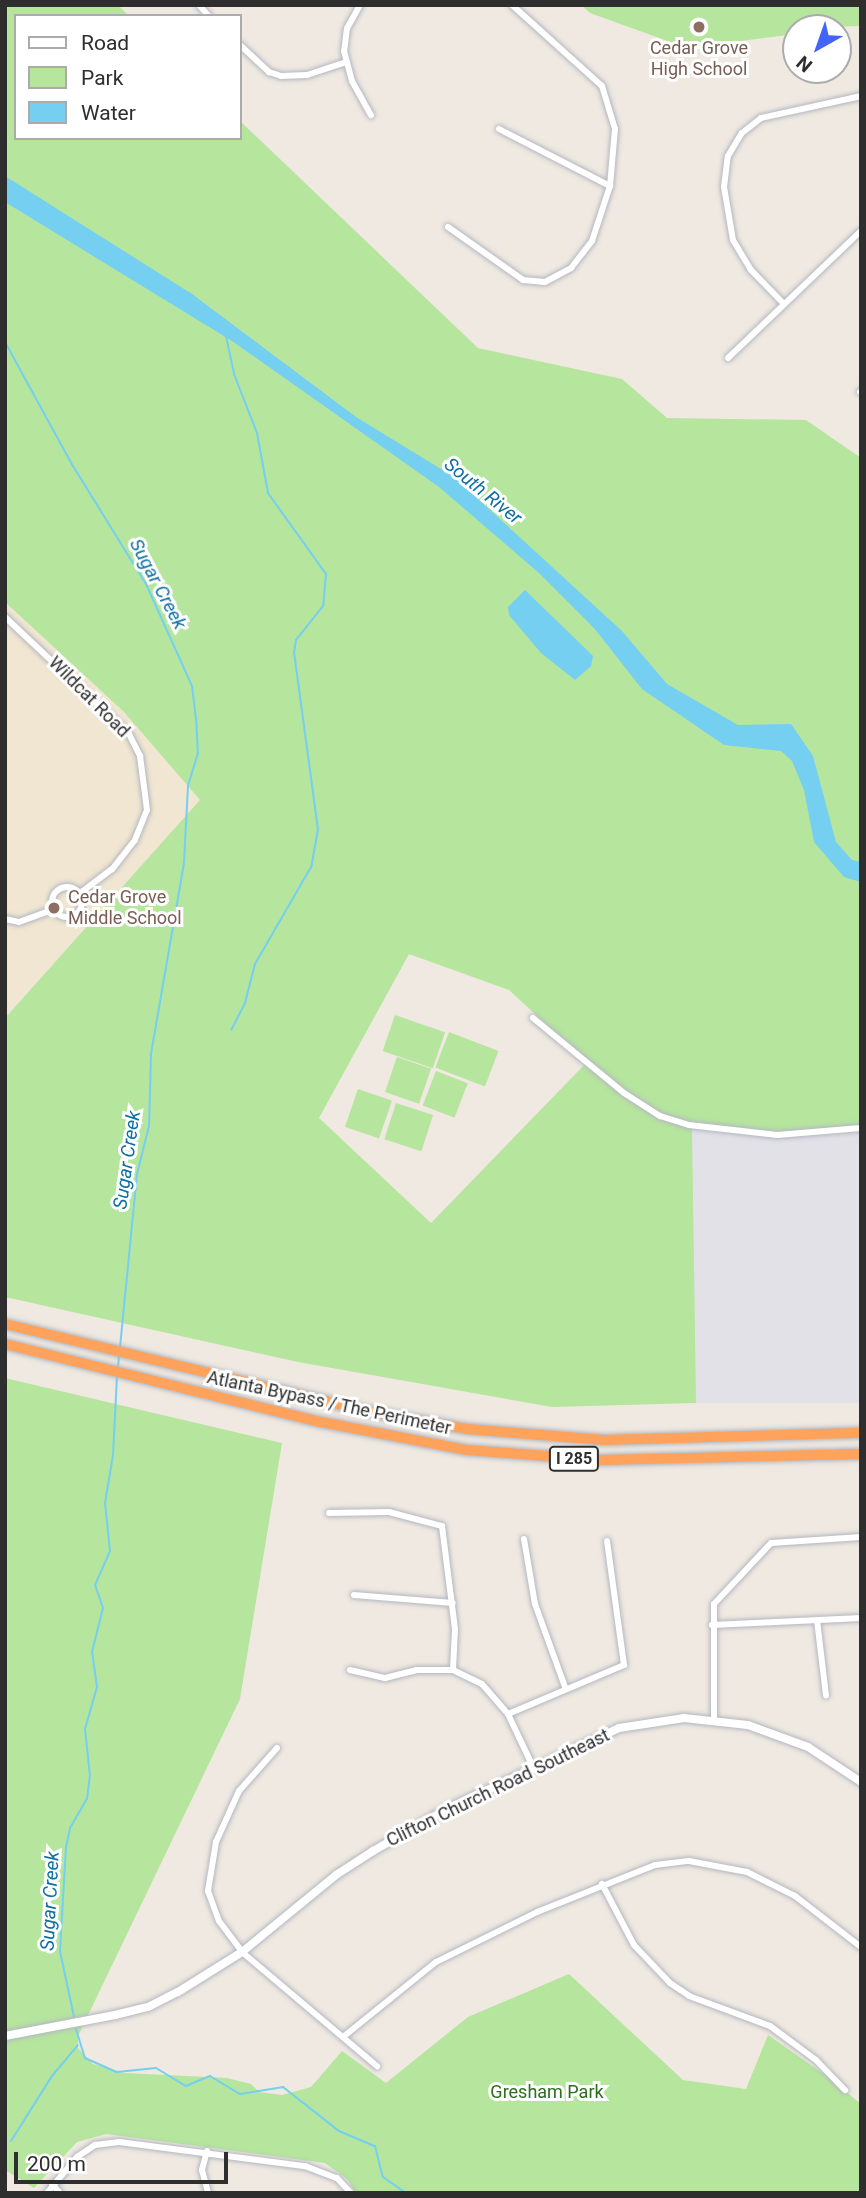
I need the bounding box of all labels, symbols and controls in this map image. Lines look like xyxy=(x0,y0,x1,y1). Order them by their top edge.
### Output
legend xyxy=(14,14,242,140)
north arrow xyxy=(782,14,852,84)
marker: Cedar Grove High School xyxy=(691,19,707,35)
text: Road xyxy=(81,31,129,55)
place label: Cedar Grove High School xyxy=(650,38,748,80)
text: N xyxy=(792,51,817,77)
text: Park xyxy=(81,66,123,90)
text: Water xyxy=(81,101,136,125)
water label: South River xyxy=(440,453,526,529)
water label: Sugar Creek xyxy=(125,535,191,633)
street label: Wildcat Road xyxy=(44,652,134,742)
place label: Cedar Grove Middle School xyxy=(68,887,182,930)
marker: Cedar Grove Middle School xyxy=(46,900,62,916)
water label: Sugar Creek xyxy=(109,1109,145,1211)
street label: Atlanta Bypass / The Perimeter xyxy=(205,1367,453,1439)
road number: I 285 xyxy=(548,1446,600,1471)
street label: Clifton Church Road Southeast xyxy=(383,1725,613,1851)
water label: Sugar Creek xyxy=(36,1851,64,1951)
park label: Gresham Park xyxy=(490,2081,604,2103)
scale bar xyxy=(18,2138,231,2182)
text: 200 m xyxy=(27,2152,86,2176)

